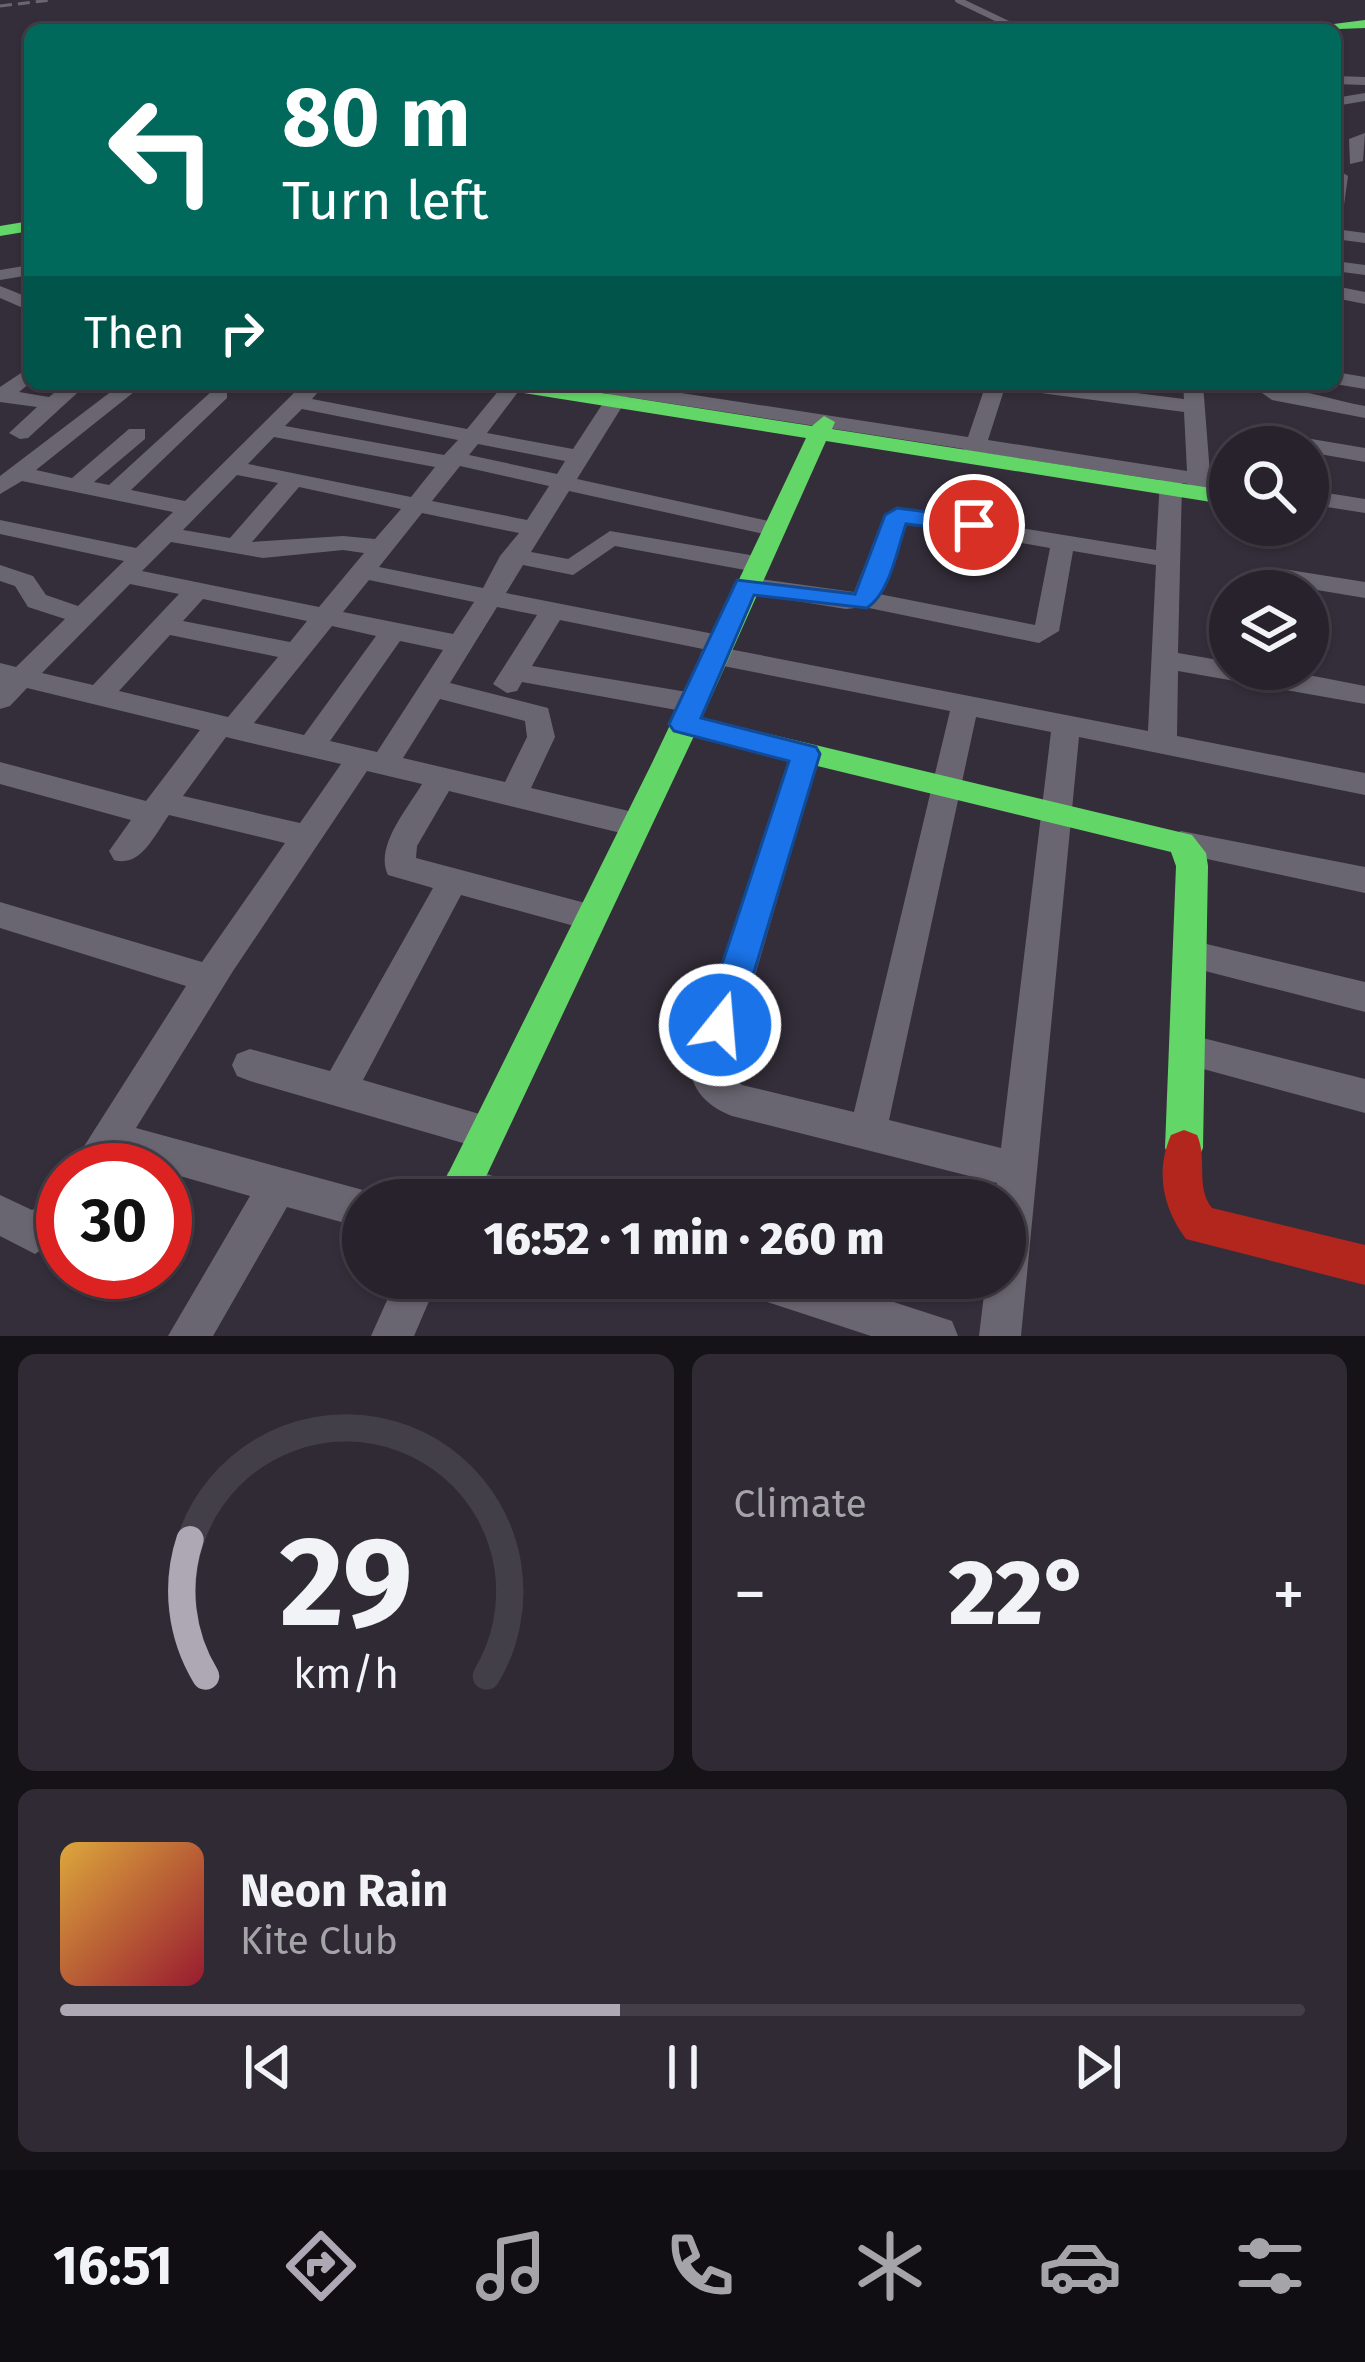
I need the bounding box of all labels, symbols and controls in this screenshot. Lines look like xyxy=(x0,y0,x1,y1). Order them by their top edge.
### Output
text: 80 m xyxy=(282,67,471,168)
icon: left xyxy=(84,72,240,228)
text: Turn left xyxy=(282,169,489,233)
icon: right xyxy=(209,300,275,366)
text: Then xyxy=(84,306,185,360)
map controls xyxy=(1209,426,1329,690)
button: search xyxy=(1209,426,1329,546)
pin xyxy=(923,474,1025,576)
icon: arrive xyxy=(941,492,1007,558)
button: layers xyxy=(1209,570,1329,690)
position arrow xyxy=(657,962,783,1088)
speed limit sign: 30 xyxy=(36,1143,192,1299)
text: 16:52 · 1 min · 260 m xyxy=(484,1212,884,1266)
text: Climate xyxy=(734,1481,867,1527)
text: 29 xyxy=(279,1508,412,1658)
text: 22° xyxy=(949,1540,1090,1648)
text: − xyxy=(734,1555,767,1634)
text: + xyxy=(1272,1555,1305,1634)
text: km/h xyxy=(293,1647,399,1698)
text: Neon Rain xyxy=(240,1864,448,1918)
text: Kite Club xyxy=(240,1918,398,1964)
icon: previous xyxy=(235,2034,301,2100)
icon: pause xyxy=(650,2034,716,2100)
icon: next xyxy=(1065,2034,1131,2100)
icon: directions xyxy=(279,2224,363,2308)
icon: music xyxy=(469,2224,553,2308)
icon: phone xyxy=(658,2224,742,2308)
icon: climate xyxy=(848,2224,932,2308)
icon: car xyxy=(1038,2224,1122,2308)
icon: filters xyxy=(1228,2224,1312,2308)
text: 16:51 xyxy=(53,2234,173,2298)

